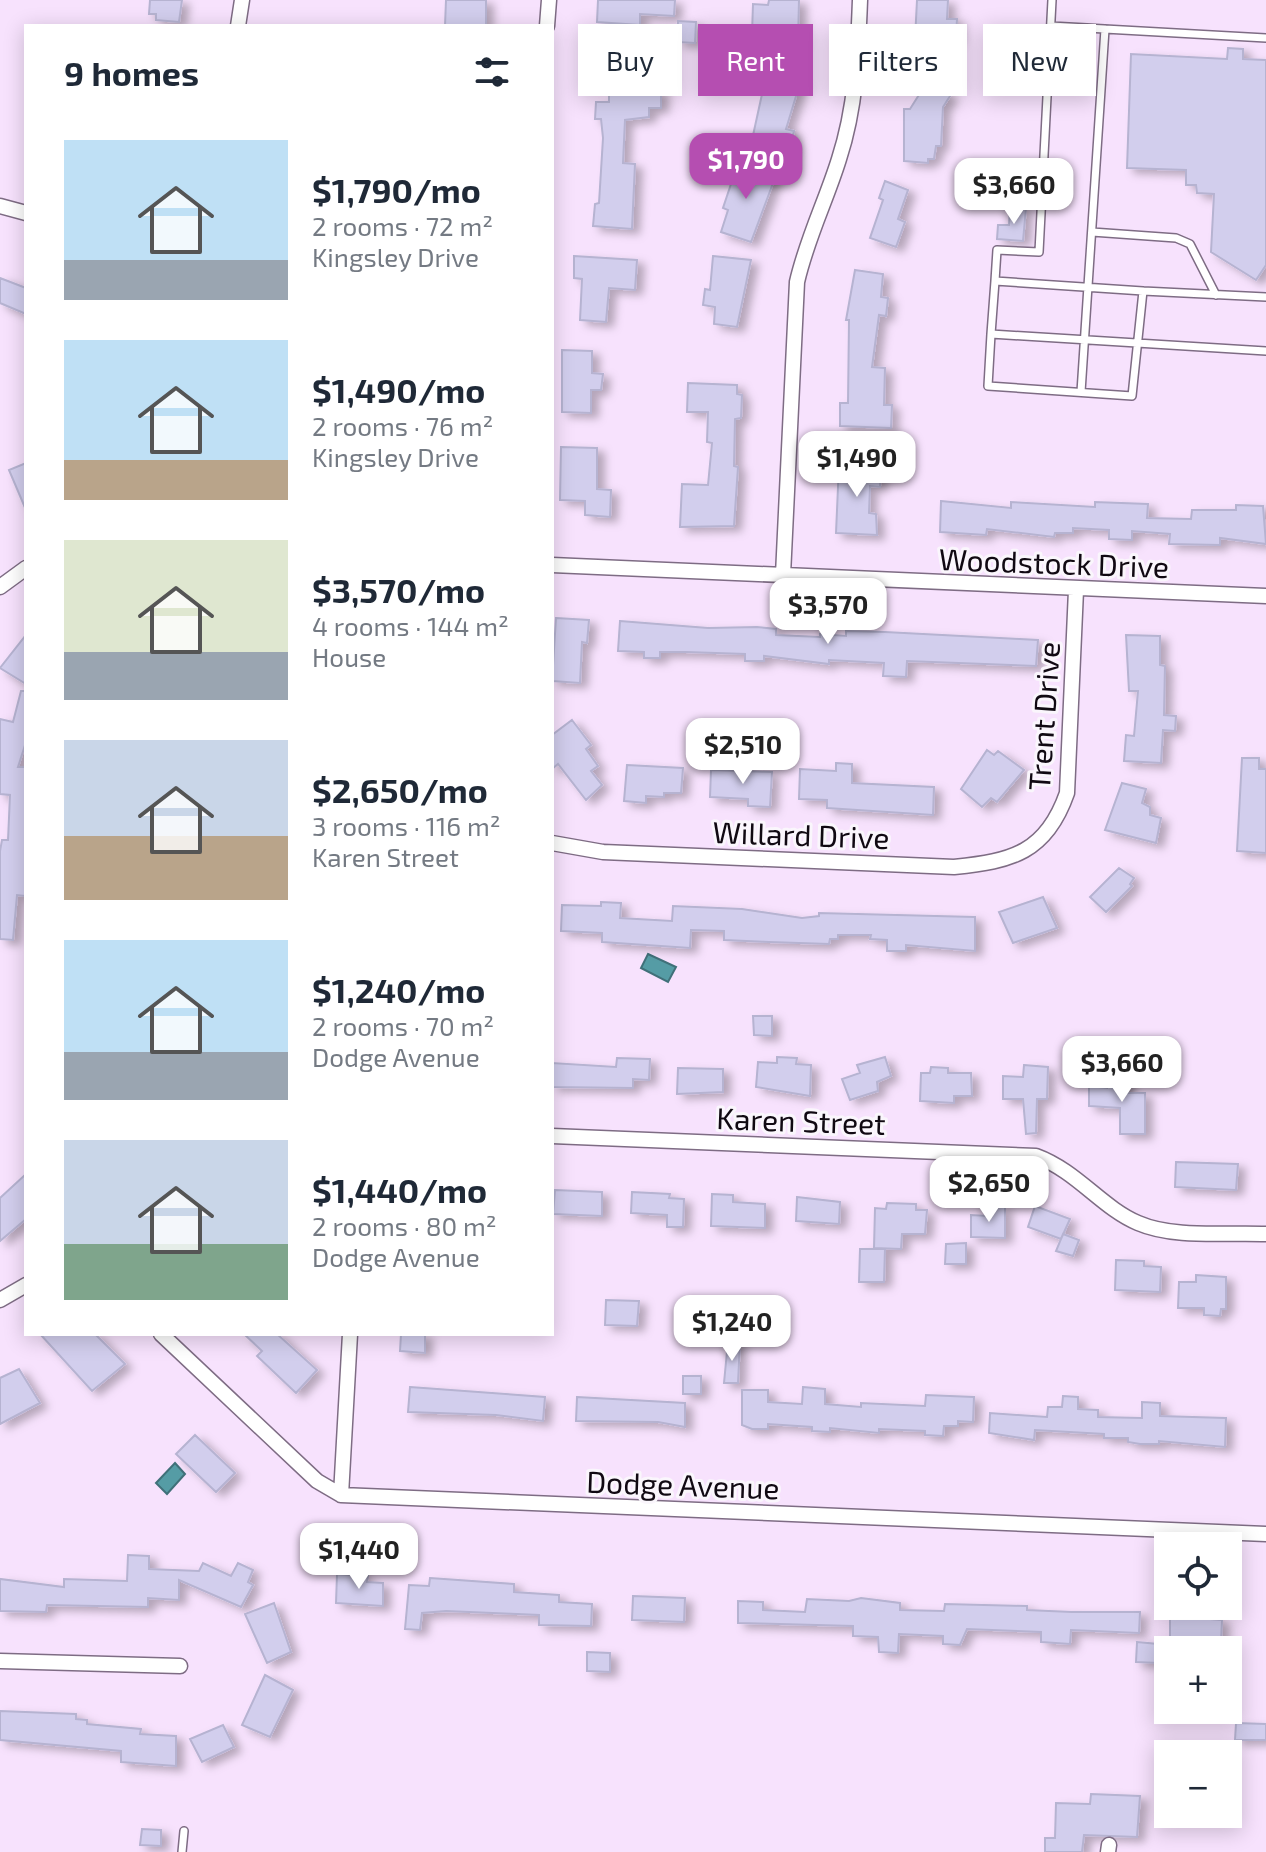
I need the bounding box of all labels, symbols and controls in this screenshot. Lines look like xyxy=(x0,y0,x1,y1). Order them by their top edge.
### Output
chip: Buy xyxy=(578,24,682,96)
chip: Rent xyxy=(698,24,813,96)
chip: Filters xyxy=(829,24,967,96)
chip: New xyxy=(983,24,1096,96)
icon: filters xyxy=(470,50,514,94)
text: 9 homes xyxy=(64,52,199,93)
pin: $1,790 xyxy=(681,133,811,201)
text: $1,790 xyxy=(707,143,785,174)
pin: $3,660 xyxy=(949,158,1079,226)
text: $3,660 xyxy=(972,168,1056,199)
text: $1,790/mo xyxy=(312,169,481,210)
icon: home xyxy=(128,172,224,268)
text: 2 rooms · 72 m² xyxy=(312,210,493,241)
text: Kingsley Drive xyxy=(312,241,479,272)
text: $1,490/mo xyxy=(312,369,485,410)
icon: home xyxy=(128,372,224,468)
text: 2 rooms · 76 m² xyxy=(312,410,493,441)
pin: $1,490 xyxy=(792,431,922,499)
text: Kingsley Drive xyxy=(312,441,479,472)
text: $1,490 xyxy=(817,441,897,472)
street label: Woodstock Drive xyxy=(938,540,1170,584)
text: $3,570/mo xyxy=(312,569,485,610)
icon: home xyxy=(128,572,224,668)
pin: $3,570 xyxy=(763,578,893,646)
text: $3,570 xyxy=(788,588,868,619)
text: 4 rooms · 144 m² xyxy=(312,610,509,641)
street label: Trent Drive xyxy=(1020,640,1066,792)
text: House xyxy=(312,641,386,672)
pin: $2,510 xyxy=(678,718,808,786)
text: $2,510 xyxy=(704,728,782,759)
text: $2,650/mo xyxy=(312,769,488,810)
icon: home xyxy=(128,772,224,868)
text: 3 rooms · 116 m² xyxy=(312,810,501,841)
street label: Willard Drive xyxy=(712,813,890,855)
text: Karen Street xyxy=(312,841,459,872)
text: $1,240/mo xyxy=(312,969,485,1010)
icon: home xyxy=(128,972,224,1068)
text: 2 rooms · 70 m² xyxy=(312,1010,494,1041)
pin: $3,660 xyxy=(1057,1036,1187,1104)
text: Dodge Avenue xyxy=(312,1041,480,1072)
text: $3,660 xyxy=(1080,1046,1164,1077)
street label: Karen Street xyxy=(716,1099,886,1141)
pin: $2,650 xyxy=(924,1156,1054,1224)
text: $2,650 xyxy=(948,1166,1030,1197)
text: $1,440/mo xyxy=(312,1169,487,1210)
icon: home xyxy=(128,1172,224,1268)
text: 2 rooms · 80 m² xyxy=(312,1210,497,1241)
text: Dodge Avenue xyxy=(312,1241,480,1272)
pin: $1,240 xyxy=(667,1295,797,1363)
text: $1,240 xyxy=(692,1305,772,1336)
street label: Dodge Avenue xyxy=(586,1463,780,1505)
pin: $1,440 xyxy=(294,1523,424,1591)
map controls xyxy=(1154,1532,1242,1828)
button: locate xyxy=(1154,1532,1242,1620)
text: $1,440 xyxy=(318,1533,400,1564)
button: + xyxy=(1154,1636,1242,1724)
button: − xyxy=(1154,1740,1242,1828)

